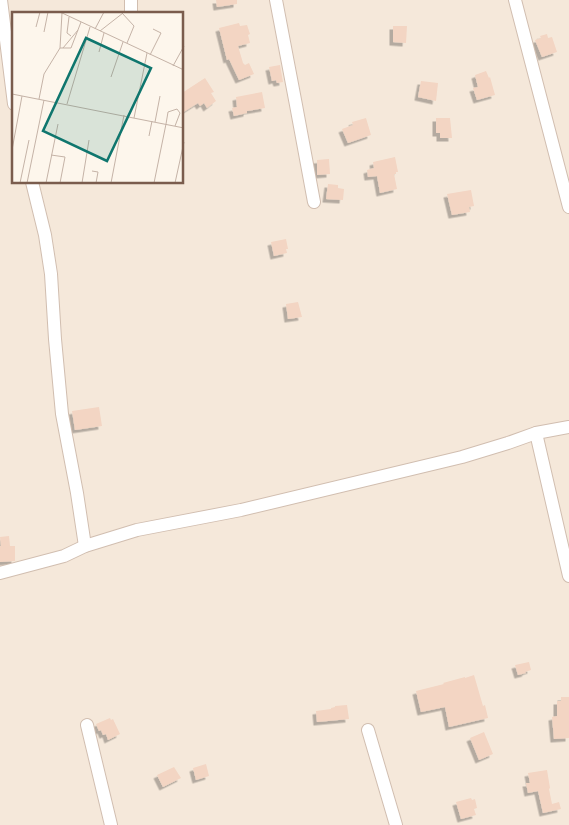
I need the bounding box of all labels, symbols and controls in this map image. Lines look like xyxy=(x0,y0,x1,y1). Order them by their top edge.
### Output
inset map xyxy=(12,12,184,184)

